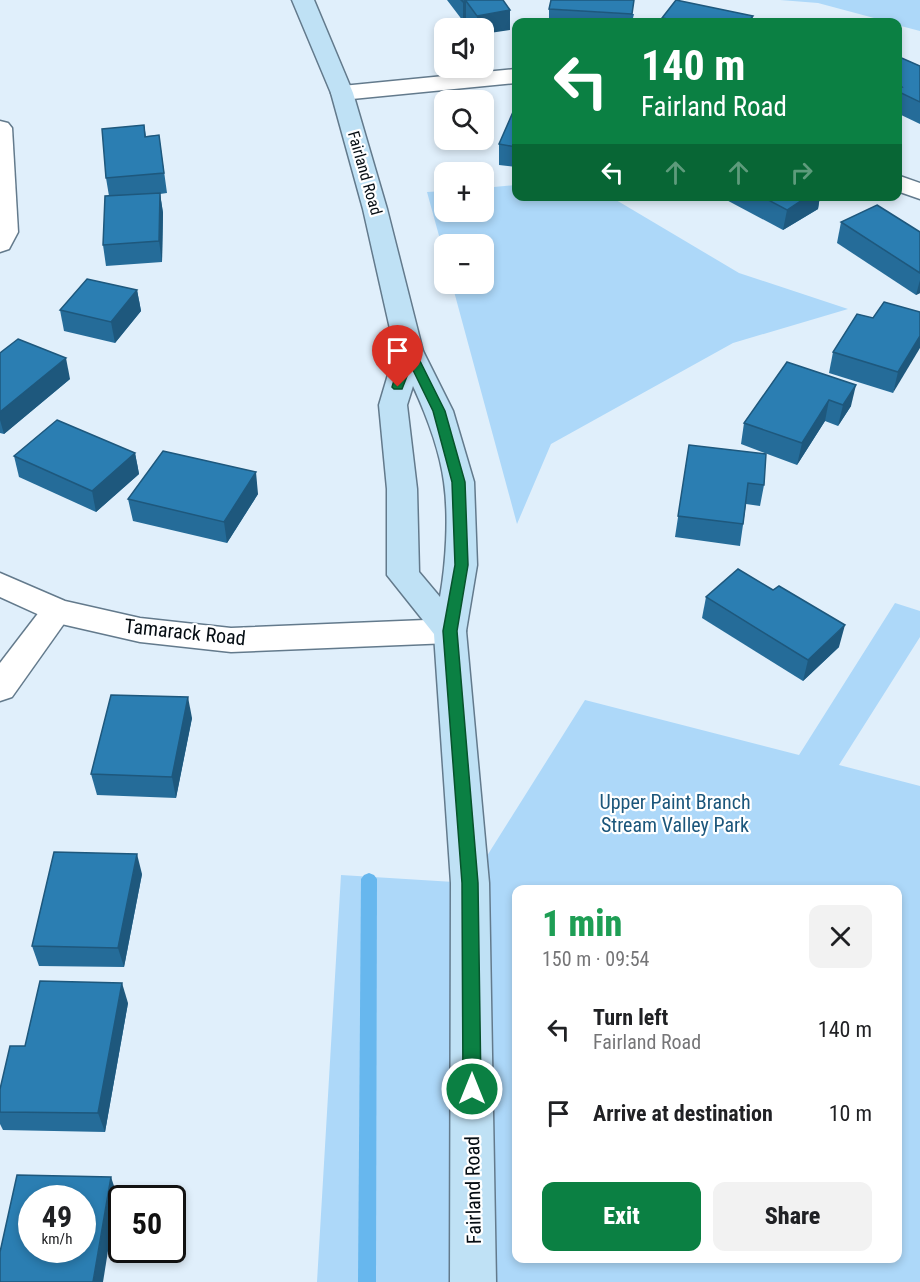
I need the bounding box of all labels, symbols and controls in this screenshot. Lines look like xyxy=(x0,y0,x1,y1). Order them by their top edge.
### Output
map controls xyxy=(434,18,494,294)
button: sound xyxy=(434,18,494,78)
text: 140 m xyxy=(641,41,746,90)
icon: left xyxy=(542,42,620,120)
button: search xyxy=(434,90,494,150)
text: Fairland Road xyxy=(641,91,787,123)
street label: Fairland Road xyxy=(344,129,386,217)
icon: left xyxy=(596,156,629,189)
icon: ahead xyxy=(659,156,692,189)
icon: ahead xyxy=(722,156,755,189)
icon: right xyxy=(785,156,818,189)
button: + xyxy=(434,162,494,222)
button: − xyxy=(434,234,494,294)
pin xyxy=(372,325,423,387)
icon: arrive xyxy=(381,334,414,367)
street label: Tamarack Road xyxy=(123,614,247,650)
park label: Upper Paint Branch Stream Valley Park xyxy=(599,790,751,837)
text: 1 min xyxy=(542,903,622,945)
button: close xyxy=(809,905,872,968)
text: 150 m · 09:54 xyxy=(542,947,649,971)
text: Turn left xyxy=(593,1005,668,1030)
icon: left xyxy=(542,1013,575,1046)
text: 140 m xyxy=(818,1017,872,1042)
text: Fairland Road xyxy=(593,1030,701,1054)
position arrow xyxy=(440,1057,504,1121)
icon: arrive xyxy=(542,1097,575,1130)
text: Arrive at destination xyxy=(593,1101,773,1126)
text: 10 m xyxy=(829,1101,872,1126)
street label: Fairland Road xyxy=(460,1136,486,1244)
button: Exit xyxy=(542,1182,701,1251)
button: Share xyxy=(713,1182,872,1251)
speed limit sign: 50 xyxy=(108,1185,186,1263)
text: 49 xyxy=(42,1199,72,1234)
text: km/h xyxy=(42,1230,72,1248)

